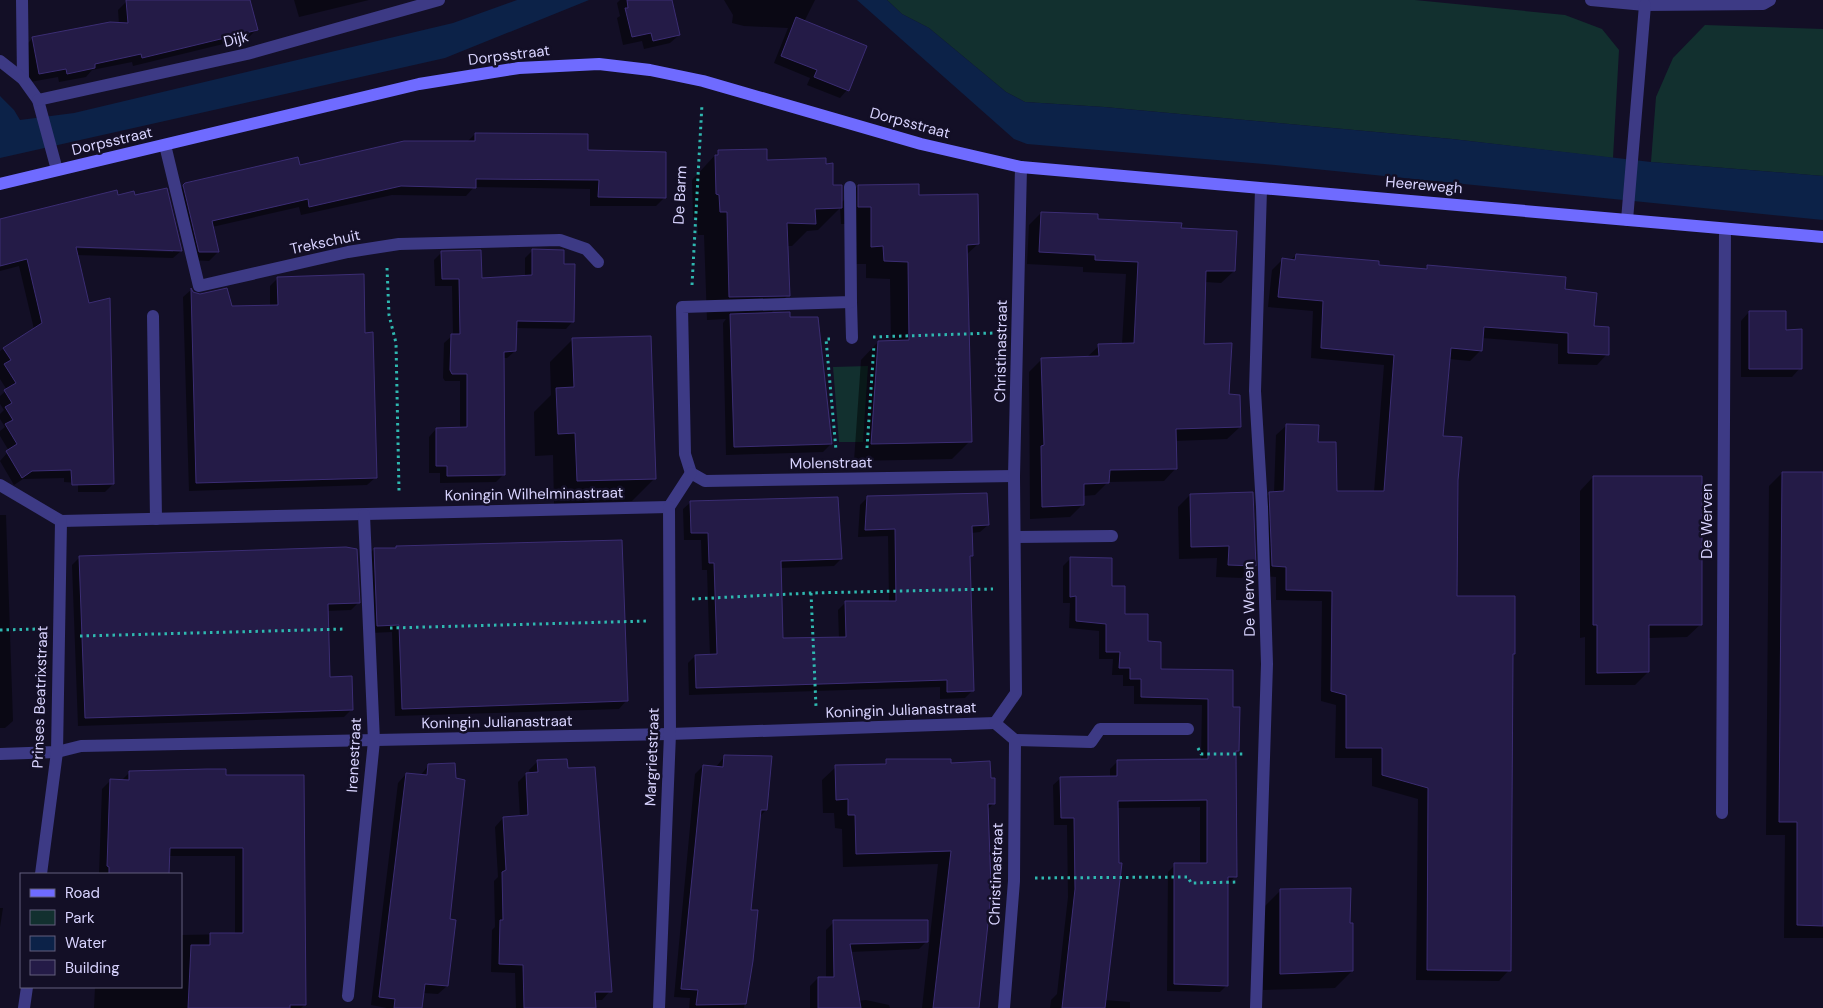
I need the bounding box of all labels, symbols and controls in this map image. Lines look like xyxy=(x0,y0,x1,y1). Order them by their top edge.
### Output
street label: Dijk xyxy=(221,26,251,52)
street label: Dorpsstraat xyxy=(467,40,551,70)
street label: Dorpsstraat xyxy=(868,103,952,143)
street label: Dorpsstraat xyxy=(70,122,154,160)
street label: De Barm xyxy=(668,165,692,225)
street label: Heerewegh xyxy=(1385,172,1463,198)
street label: Trekschuit xyxy=(288,225,362,259)
street label: Christinastraat xyxy=(990,299,1012,402)
street label: Molenstraat xyxy=(790,452,873,474)
street label: Koningin Wilhelminastraat xyxy=(444,482,624,506)
street label: De Werven xyxy=(1697,483,1717,559)
street label: De Werven xyxy=(1238,561,1260,637)
street label: Prinses Beatrixstraat xyxy=(28,625,52,769)
street label: Koningin Julianastraat xyxy=(825,697,977,723)
street label: Margrietstraat xyxy=(640,707,664,807)
street label: Koningin Julianastraat xyxy=(421,711,573,733)
street label: Irenestraat xyxy=(342,717,366,793)
street label: Christinastraat xyxy=(984,822,1008,926)
legend xyxy=(20,873,182,988)
text: Road xyxy=(65,883,100,903)
text: Park xyxy=(65,908,95,928)
text: Water xyxy=(65,933,107,953)
text: Building xyxy=(65,958,120,978)

